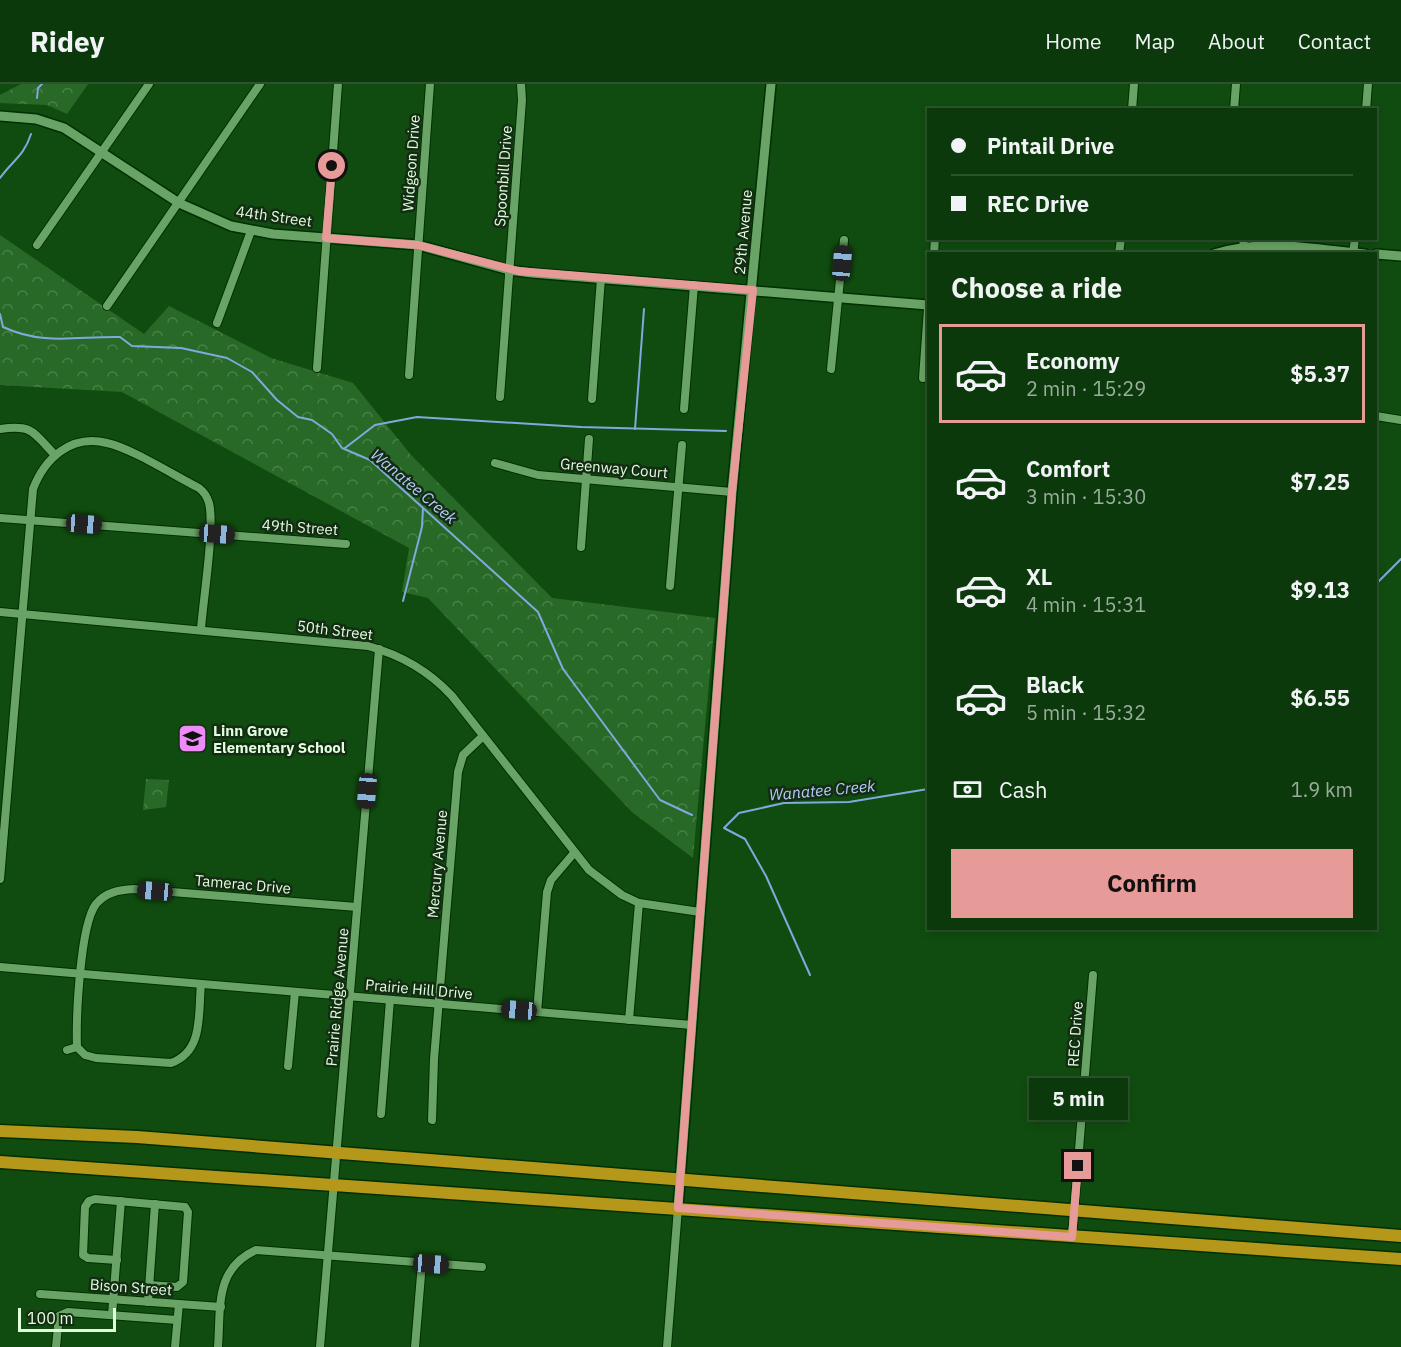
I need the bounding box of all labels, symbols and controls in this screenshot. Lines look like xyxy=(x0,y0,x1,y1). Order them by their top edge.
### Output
text: Ridey xyxy=(30,23,104,60)
text: Home xyxy=(1045,27,1102,55)
text: Map xyxy=(1135,27,1175,55)
text: About xyxy=(1208,27,1265,55)
text: Contact xyxy=(1298,27,1371,55)
street label: Widgeon Drive xyxy=(398,114,424,212)
street label: Spoonbill Drive xyxy=(490,125,516,227)
text: Pintail Drive xyxy=(987,131,1114,160)
route start xyxy=(318,152,345,179)
street label: 29th Avenue xyxy=(730,189,756,275)
text: REC Drive xyxy=(987,189,1089,218)
street label: 44th Street xyxy=(235,201,313,231)
car xyxy=(831,244,853,282)
text: Choose a ride xyxy=(951,270,1122,305)
text: Economy xyxy=(1026,346,1120,375)
icon: car xyxy=(954,347,1008,401)
text: $5.37 xyxy=(1290,359,1350,388)
text: 2 min · 15:29 xyxy=(1026,375,1146,402)
water label: Wanatee Creek xyxy=(367,444,462,528)
street label: Greenway Court xyxy=(559,454,669,482)
text: Comfort xyxy=(1026,454,1110,483)
icon: car xyxy=(954,455,1008,509)
text: $7.25 xyxy=(1290,467,1350,496)
text: 3 min · 15:30 xyxy=(1026,483,1146,510)
car xyxy=(65,514,103,534)
street label: 49th Street xyxy=(261,515,339,539)
car xyxy=(198,524,236,544)
text: XL xyxy=(1026,562,1052,591)
icon: car xyxy=(954,563,1008,617)
text: $9.13 xyxy=(1290,575,1350,604)
text: 4 min · 15:31 xyxy=(1026,591,1146,618)
street label: 50th Street xyxy=(296,616,374,644)
text: Black xyxy=(1026,670,1084,699)
icon: car xyxy=(954,671,1008,725)
text: $6.55 xyxy=(1290,683,1350,712)
text: 5 min · 15:32 xyxy=(1026,699,1146,726)
place label: Linn Grove Elementary School xyxy=(213,721,346,757)
school or university icon: Linn Grove Elementary School xyxy=(176,723,208,755)
car xyxy=(356,772,378,810)
icon: cash xyxy=(951,773,984,806)
water label: Wanatee Creek xyxy=(768,775,877,805)
text: Cash xyxy=(999,775,1048,804)
text: 1.9 km xyxy=(1291,776,1353,803)
street label: Mercury Avenue xyxy=(423,809,451,919)
button: Confirm xyxy=(951,849,1353,918)
street label: Tamerac Drive xyxy=(194,870,292,898)
car xyxy=(136,880,174,902)
street label: Prairie Ridge Avenue xyxy=(321,927,353,1067)
street label: Prairie Hill Drive xyxy=(364,975,474,1003)
car xyxy=(500,999,538,1021)
street label: REC Drive xyxy=(1063,1000,1087,1068)
callout: 5 min xyxy=(1028,1079,1128,1121)
text: 5 min xyxy=(1052,1085,1105,1112)
route end xyxy=(1064,1152,1091,1179)
car xyxy=(412,1254,450,1274)
street label: Bison Street xyxy=(89,1275,173,1299)
scale bar xyxy=(18,1305,116,1332)
text: 100 m xyxy=(27,1308,74,1328)

